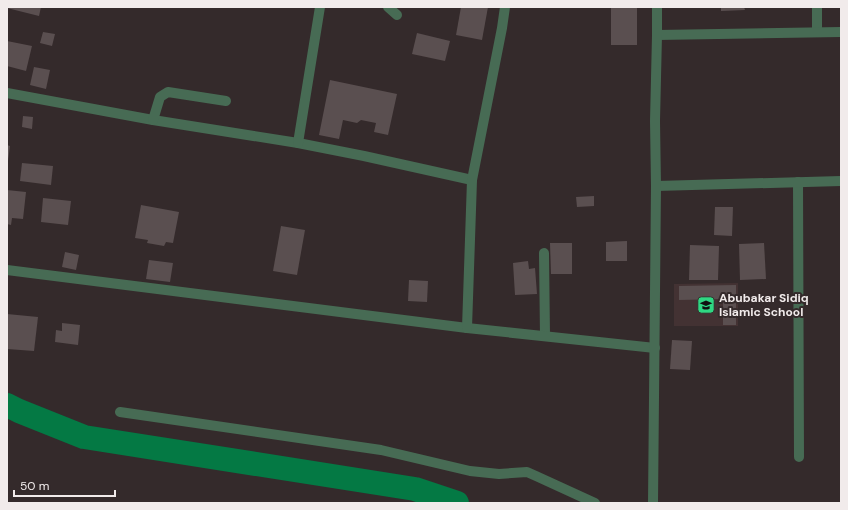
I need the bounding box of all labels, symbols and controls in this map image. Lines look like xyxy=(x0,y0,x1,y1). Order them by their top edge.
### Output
place label: Abubakar Sidiq Islamic School xyxy=(719,290,809,320)
school or university icon: Abubakar Sidiq Islamic School xyxy=(696,295,716,315)
scale bar xyxy=(14,472,115,498)
text: 50 m xyxy=(20,478,49,494)

